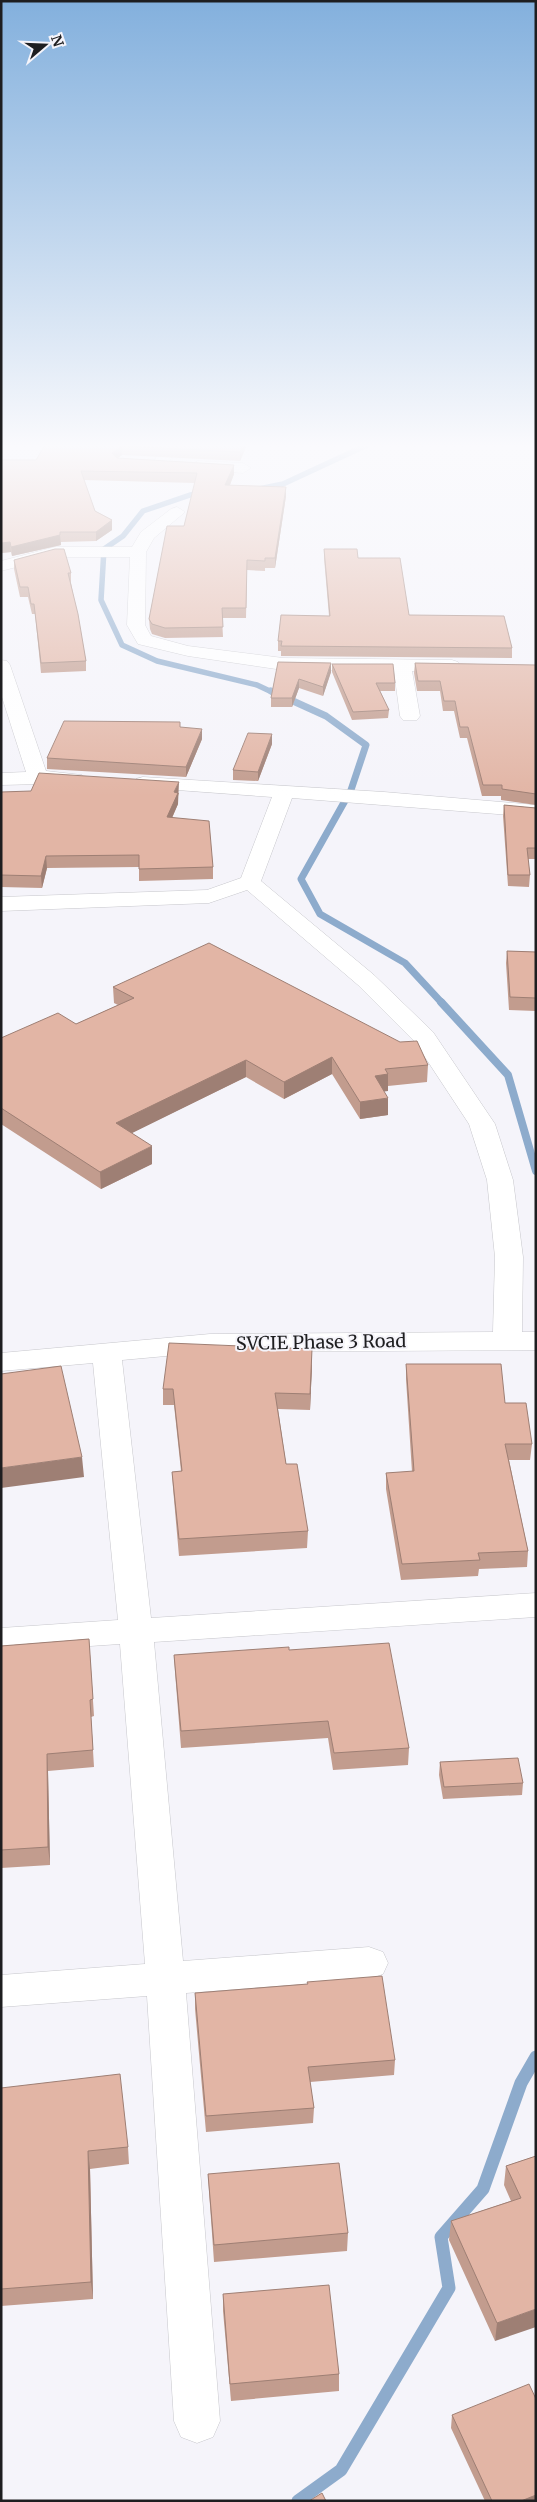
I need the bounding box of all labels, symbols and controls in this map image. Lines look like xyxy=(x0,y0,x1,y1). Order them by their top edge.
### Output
north arrow xyxy=(20,20,70,70)
text: N xyxy=(47,33,68,49)
street label: SVCIE Phase 3 Road xyxy=(236,1329,406,1355)

